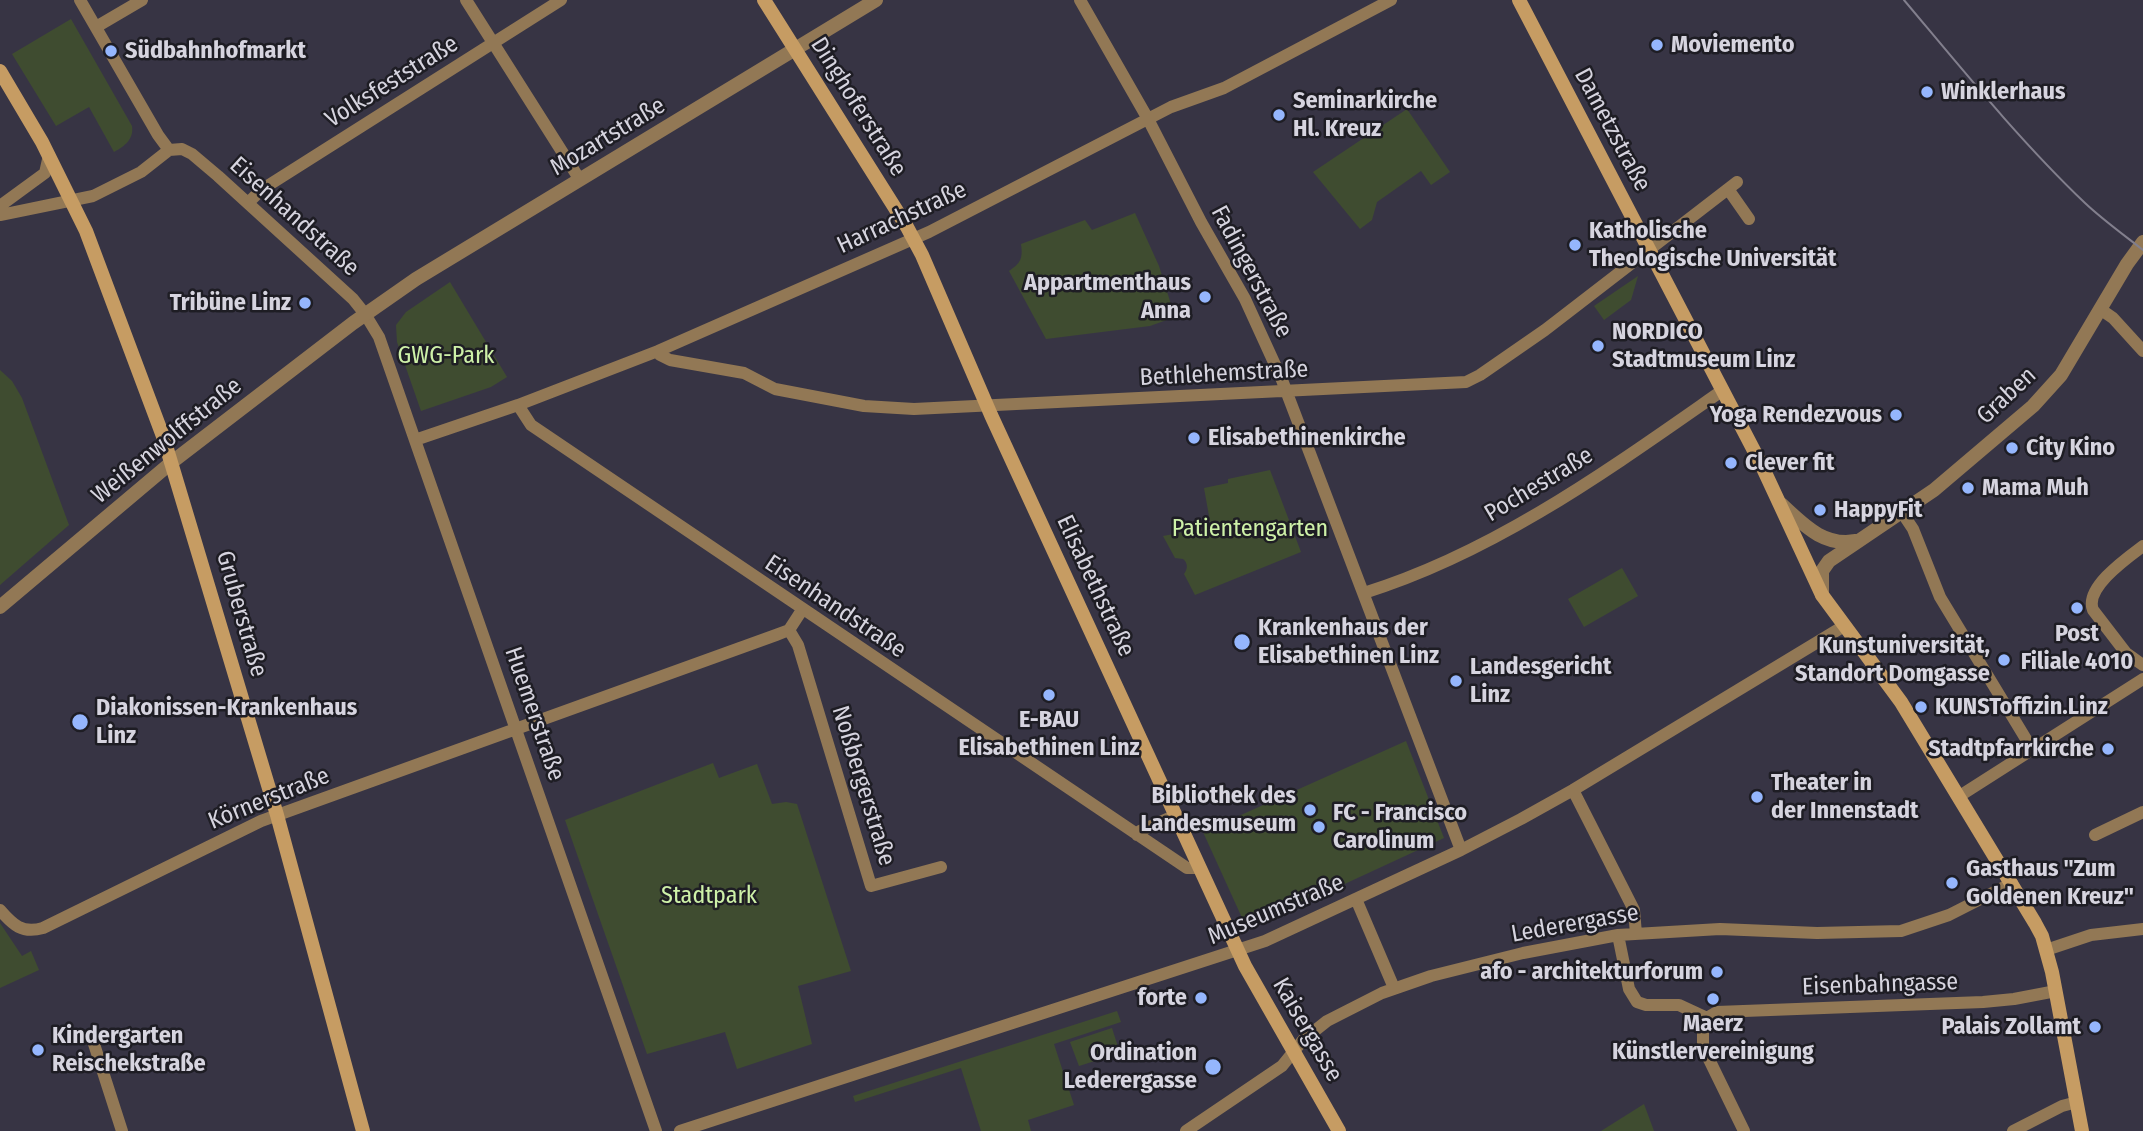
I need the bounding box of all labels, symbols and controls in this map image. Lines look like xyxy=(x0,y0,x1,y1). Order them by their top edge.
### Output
street label: Volksfeststraße xyxy=(320,30,464,134)
place label: Moviemento xyxy=(1671,31,1794,59)
street label: Dinghoferstraße xyxy=(804,32,912,182)
place label: Südbahnhofmarkt xyxy=(125,37,306,65)
marker: Moviemento xyxy=(1649,37,1665,53)
marker: Südbahnhofmarkt xyxy=(103,43,119,59)
street label: Dametzstraße xyxy=(1568,64,1656,196)
place label: Winklerhaus xyxy=(1941,78,2065,106)
marker: Winklerhaus xyxy=(1919,84,1935,100)
place label: Seminarkirche Hl. Kreuz xyxy=(1293,87,1437,143)
street label: Mozartstraße xyxy=(545,91,671,183)
marker: Seminarkirche Hl. Kreuz xyxy=(1271,107,1287,123)
street label: Eisenhandstraße xyxy=(223,151,365,283)
street label: Harrachstraße xyxy=(833,176,971,260)
street label: Fadingerstraße xyxy=(1204,201,1298,343)
place label: Katholische Theologische Universität xyxy=(1589,217,1836,273)
marker: Katholische Theologische Universität xyxy=(1567,237,1583,253)
place label: Appartmenthaus Anna xyxy=(1024,269,1191,325)
place label: Tribüne Linz xyxy=(170,289,291,317)
marker: Appartmenthaus Anna xyxy=(1197,289,1213,305)
marker: Tribüne Linz xyxy=(297,295,313,311)
place label: NORDICO Stadtmuseum Linz xyxy=(1612,318,1795,374)
marker: NORDICO Stadtmuseum Linz xyxy=(1590,338,1606,354)
park label: GWG-Park xyxy=(398,342,494,370)
street label: Bethlehemstraße xyxy=(1139,355,1309,393)
street label: Graben xyxy=(1971,361,2043,431)
street label: Weißenwolffstraße xyxy=(86,372,248,510)
place label: Yoga Rendezvous xyxy=(1710,401,1882,429)
marker: Yoga Rendezvous xyxy=(1888,407,1904,423)
place label: Elisabethinenkirche xyxy=(1208,424,1406,452)
marker: Elisabethinenkirche xyxy=(1186,430,1202,446)
place label: City Kino xyxy=(2026,434,2115,462)
marker: City Kino xyxy=(2004,440,2020,456)
street label: Pochestraße xyxy=(1480,441,1598,529)
place label: Clever fit xyxy=(1745,449,1834,477)
marker: Clever fit xyxy=(1723,455,1739,471)
place label: Mama Muh xyxy=(1982,474,2089,502)
marker: Mama Muh xyxy=(1960,480,1976,496)
place label: HappyFit xyxy=(1834,496,1922,524)
marker: HappyFit xyxy=(1812,502,1828,518)
street label: Elisabethstraße xyxy=(1050,511,1140,661)
park label: Patientengarten xyxy=(1172,515,1328,543)
street label: Gruberstraße xyxy=(209,548,273,680)
street label: Eisenhandstraße xyxy=(759,549,911,665)
marker: Post Filiale 4010 xyxy=(2069,600,2085,616)
place label: Krankenhaus der Elisabethinen Linz xyxy=(1258,614,1439,670)
place label: Post Filiale 4010 xyxy=(2021,620,2133,676)
marker: Krankenhaus der Elisabethinen Linz xyxy=(1232,632,1252,652)
place label: Kunstuniversität, Standort Domgasse xyxy=(1795,632,1990,688)
street label: Huemerstraße xyxy=(498,643,570,785)
marker: Kunstuniversität, Standort Domgasse xyxy=(1996,652,2012,668)
place label: Landesgericht Linz xyxy=(1470,653,1611,709)
marker: Landesgericht Linz xyxy=(1448,673,1464,689)
marker: E-BAU Elisabethinen Linz xyxy=(1041,687,1057,703)
place label: KUNSToffizin.Linz xyxy=(1935,693,2108,721)
place label: Diakonissen-Krankenhaus Linz xyxy=(96,694,357,750)
marker: KUNSToffizin.Linz xyxy=(1913,699,1929,715)
street label: Noßbergerstraße xyxy=(825,703,901,869)
place label: E-BAU Elisabethinen Linz xyxy=(959,706,1139,762)
marker: Diakonissen-Krankenhaus Linz xyxy=(70,712,90,732)
place label: Stadtpfarrkirche xyxy=(1928,735,2094,763)
marker: Stadtpfarrkirche xyxy=(2100,741,2116,757)
street label: Körnerstraße xyxy=(204,762,334,836)
place label: Theater in der Innenstadt xyxy=(1771,769,1919,825)
place label: Bibliothek des Landesmuseum xyxy=(1140,782,1296,838)
marker: Theater in der Innenstadt xyxy=(1749,789,1765,805)
place label: FC - Francisco Carolinum xyxy=(1333,799,1467,855)
marker: Bibliothek des Landesmuseum xyxy=(1302,802,1318,818)
marker: FC - Francisco Carolinum xyxy=(1311,819,1327,835)
place label: Gasthaus "Zum Goldenen Kreuz" xyxy=(1966,855,2134,911)
street label: Museumstraße xyxy=(1204,868,1348,952)
marker: Gasthaus "Zum Goldenen Kreuz" xyxy=(1944,875,1960,891)
park label: Stadtpark xyxy=(661,882,757,910)
street label: Lederergasse xyxy=(1509,899,1641,949)
place label: afo - architekturforum xyxy=(1480,958,1703,986)
marker: afo - architekturforum xyxy=(1709,964,1725,980)
street label: Eisenbahngasse xyxy=(1801,968,1959,1002)
street label: Kaisergasse xyxy=(1266,973,1348,1087)
place label: forte xyxy=(1138,984,1187,1012)
marker: forte xyxy=(1193,990,1209,1006)
marker: Maerz Künstlervereinigung xyxy=(1705,991,1721,1007)
place label: Maerz Künstlervereinigung xyxy=(1612,1010,1814,1066)
place label: Palais Zollamt xyxy=(1942,1013,2081,1041)
marker: Palais Zollamt xyxy=(2087,1019,2103,1035)
place label: Kindergarten Reischekstraße xyxy=(52,1022,206,1078)
place label: Ordination Lederergasse xyxy=(1064,1039,1197,1095)
marker: Kindergarten Reischekstraße xyxy=(30,1042,46,1058)
marker: Ordination Lederergasse xyxy=(1203,1057,1223,1077)

